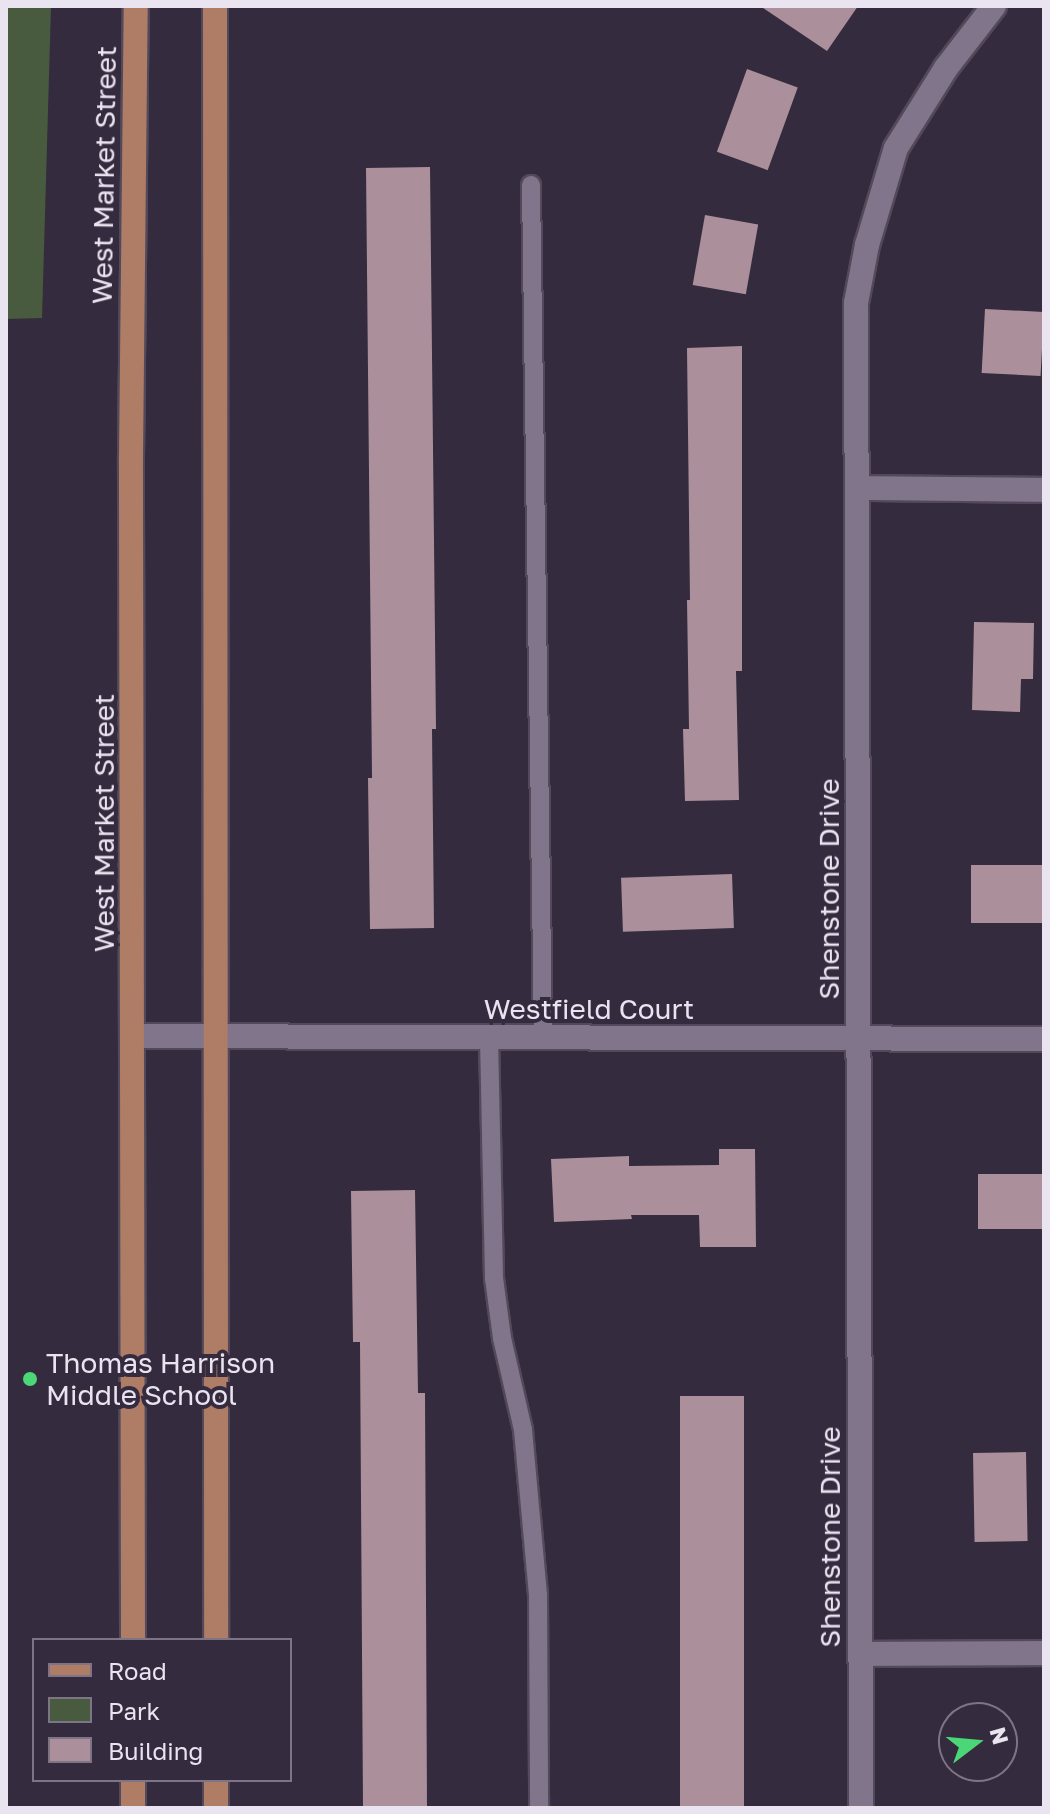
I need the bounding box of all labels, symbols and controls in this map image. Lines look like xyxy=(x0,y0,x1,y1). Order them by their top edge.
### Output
street label: West Market Street xyxy=(85,46,123,304)
street label: West Market Street xyxy=(87,694,121,952)
street label: Shenstone Drive xyxy=(812,778,846,1000)
street label: Westfield Court xyxy=(484,992,694,1026)
place label: Thomas Harrison Middle School xyxy=(46,1346,275,1412)
marker: Thomas Harrison Middle School xyxy=(21,1370,39,1388)
street label: Shenstone Drive xyxy=(813,1426,847,1648)
legend xyxy=(32,1638,292,1782)
text: Road xyxy=(108,1656,167,1685)
text: Park xyxy=(108,1696,160,1725)
north arrow xyxy=(938,1702,1018,1782)
text: N xyxy=(984,1724,1015,1748)
text: Building xyxy=(108,1736,203,1765)

